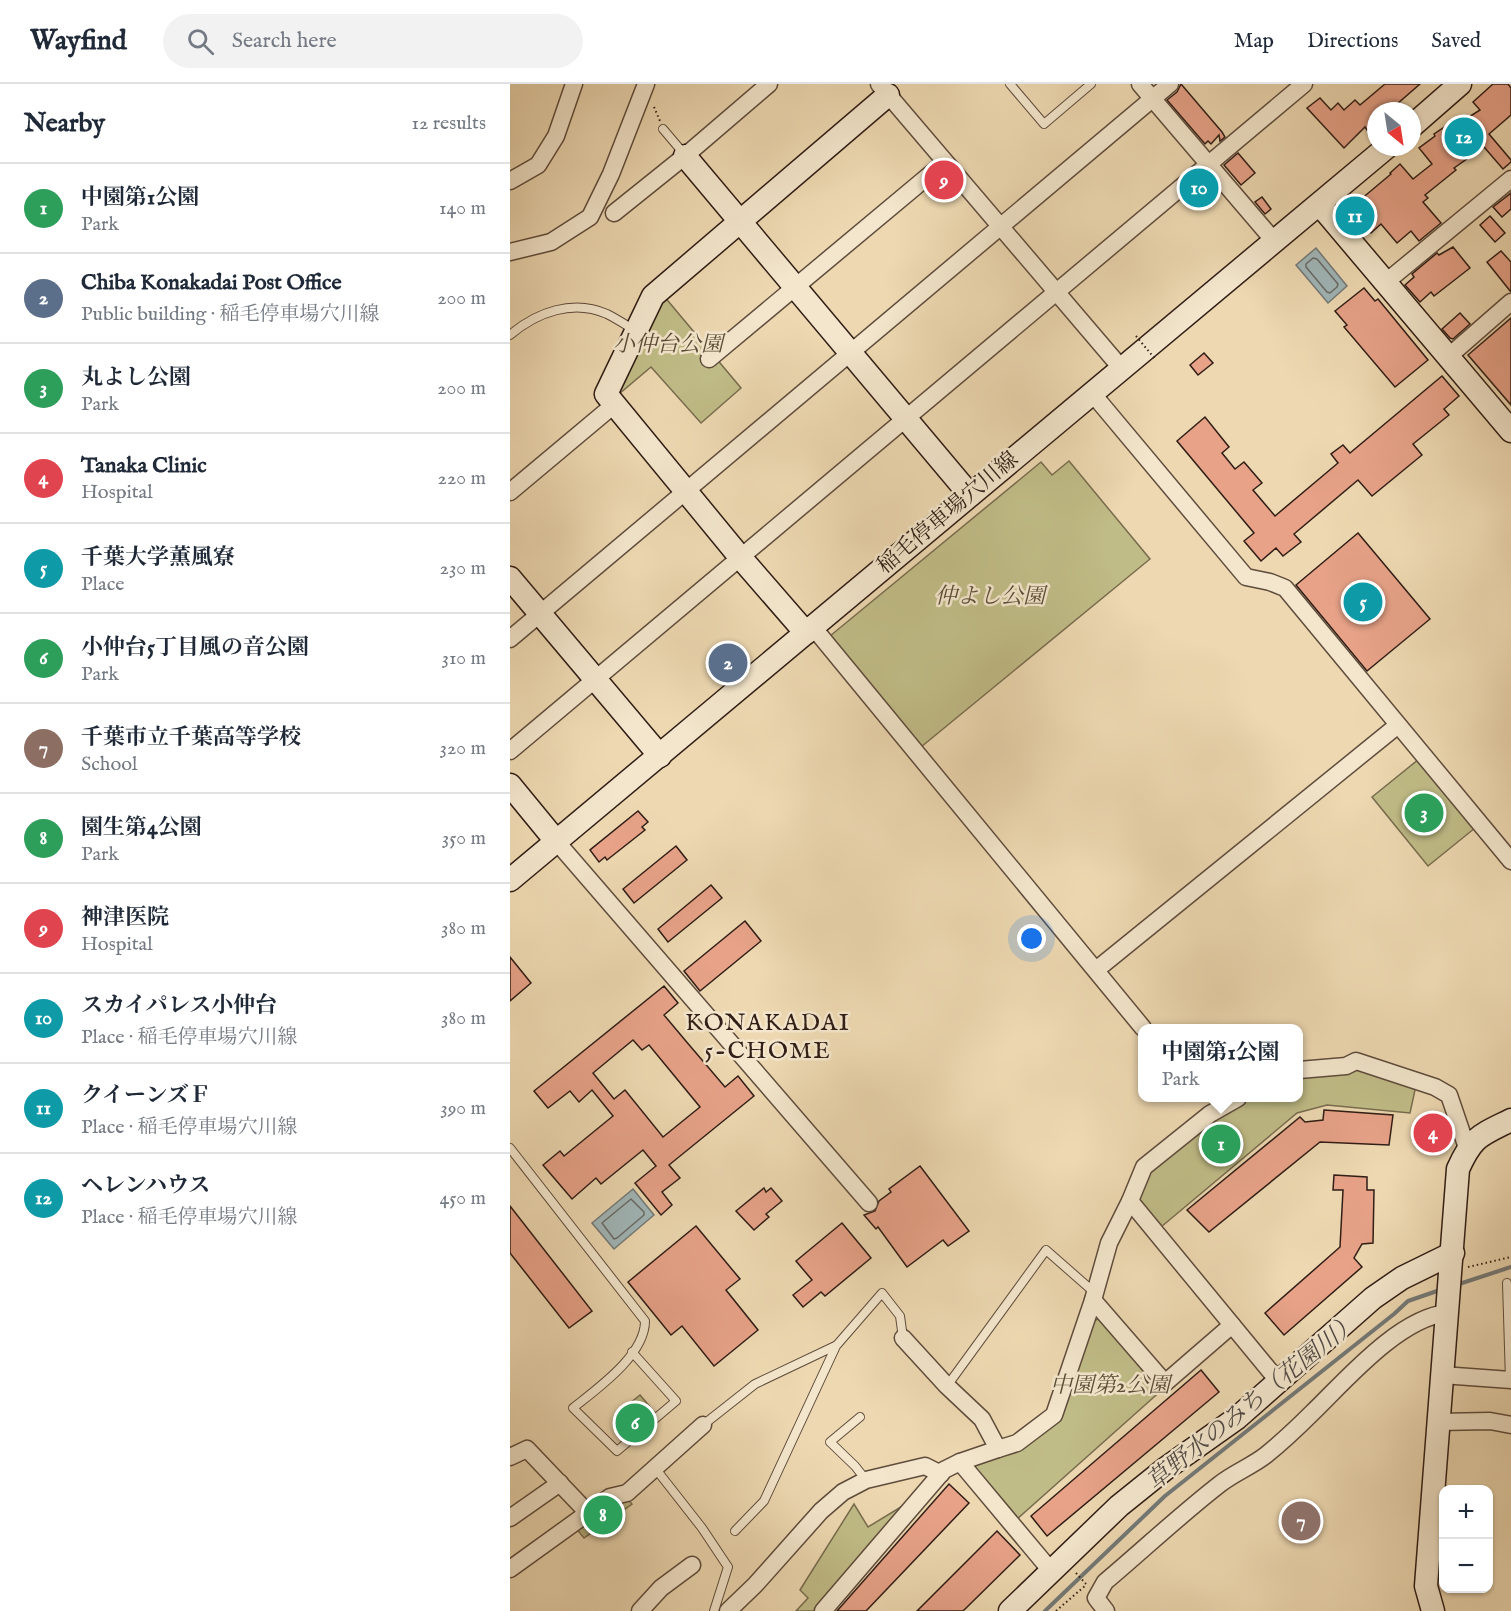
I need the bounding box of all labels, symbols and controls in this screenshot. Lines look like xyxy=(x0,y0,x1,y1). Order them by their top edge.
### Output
search box xyxy=(163,14,583,68)
text: Wayfind xyxy=(30,24,127,59)
icon: search xyxy=(184,25,217,58)
text: Search here xyxy=(232,27,337,55)
text: Map xyxy=(1234,28,1274,55)
text: Directions xyxy=(1307,28,1398,55)
text: Saved xyxy=(1431,28,1481,55)
north arrow xyxy=(1367,102,1421,156)
text: Nearby xyxy=(24,107,105,140)
text: 12 results xyxy=(411,111,486,136)
pin: 12 xyxy=(1444,115,1484,160)
pin: 9 xyxy=(924,158,964,202)
pin: 10 xyxy=(1180,166,1218,210)
text: 中園第1公園 xyxy=(81,184,199,212)
pin: 11 xyxy=(1336,194,1374,238)
text: 1 xyxy=(40,196,47,221)
text: 140 m xyxy=(439,196,486,221)
text: Park xyxy=(81,212,119,237)
text: Chiba Konakadai Post Office xyxy=(81,269,342,297)
text: 2 xyxy=(39,286,48,311)
text: 200 m xyxy=(437,286,486,311)
text: Public building · 稲毛停車場穴川線 xyxy=(81,302,380,327)
park label: 小仲台公園 xyxy=(613,331,726,359)
text: 丸よし公園 xyxy=(81,364,191,392)
text: 3 xyxy=(40,376,47,401)
text: 200 m xyxy=(437,376,486,401)
text: Park xyxy=(81,392,119,417)
street label: 稲毛停車場穴川線 xyxy=(872,446,1024,580)
text: Tanaka Clinic xyxy=(81,452,207,480)
text: 4 xyxy=(39,466,48,491)
text: 220 m xyxy=(438,466,486,491)
text: Hospital xyxy=(81,480,153,505)
text: 千葉大学薫風寮 xyxy=(81,544,235,572)
text: 5 xyxy=(40,556,47,581)
text: 230 m xyxy=(440,556,486,581)
text: Place xyxy=(81,572,124,597)
pin: 5 xyxy=(1344,580,1382,624)
park label: 仲よし公園 xyxy=(935,583,1048,611)
text: 小仲台5丁目風の音公園 xyxy=(81,634,309,662)
pin: 2 xyxy=(708,640,748,686)
text: 6 xyxy=(39,646,48,671)
text: 310 m xyxy=(442,646,486,671)
text: Park xyxy=(81,662,119,687)
text: 千葉市立千葉高等学校 xyxy=(81,724,301,752)
text: 7 xyxy=(39,736,48,761)
text: 320 m xyxy=(440,736,486,761)
text: School xyxy=(81,752,137,777)
pin: 3 xyxy=(1404,790,1444,836)
text: 園生第4公園 xyxy=(81,814,202,842)
text: 8 xyxy=(40,826,47,851)
text: 350 m xyxy=(442,826,486,851)
text: Park xyxy=(81,842,119,867)
text: 神津医院 xyxy=(81,904,169,932)
text: 9 xyxy=(39,916,48,941)
text: 380 m xyxy=(441,916,486,941)
your location xyxy=(1017,924,1046,953)
text: Hospital xyxy=(81,932,153,957)
text: スカイパレス小仲台 xyxy=(81,992,277,1020)
text: 10 xyxy=(35,1006,52,1031)
text: 380 m xyxy=(441,1006,486,1031)
district label: KONAKADAI 5-CHOME xyxy=(685,1008,851,1067)
popup xyxy=(1138,1024,1303,1102)
text: Place · 稲毛停車場穴川線 xyxy=(81,1025,298,1050)
text: 中園第1公園 xyxy=(1161,1039,1280,1067)
text: Park xyxy=(1161,1067,1199,1092)
text: クイーンズＦ xyxy=(81,1082,211,1110)
text: 11 xyxy=(36,1096,51,1121)
text: 390 m xyxy=(440,1096,486,1121)
pin: 4 xyxy=(1414,1110,1452,1156)
text: Place · 稲毛停車場穴川線 xyxy=(81,1115,298,1140)
pin: 1 xyxy=(1202,1122,1240,1166)
text: ヘレンハウス xyxy=(81,1172,210,1200)
text: 12 xyxy=(35,1186,52,1211)
text: 450 m xyxy=(439,1186,486,1211)
text: Place · 稲毛停車場穴川線 xyxy=(81,1205,298,1230)
water label: 草野水のみち（花園川） xyxy=(1141,1308,1365,1498)
park label: 中園第2公園 xyxy=(1050,1372,1173,1400)
pin: 6 xyxy=(616,1400,654,1446)
map controls xyxy=(1439,1485,1493,1593)
button: + xyxy=(1439,1485,1493,1539)
pin: 8 xyxy=(584,1492,622,1538)
pin: 7 xyxy=(1282,1498,1320,1544)
button: − xyxy=(1439,1539,1493,1593)

